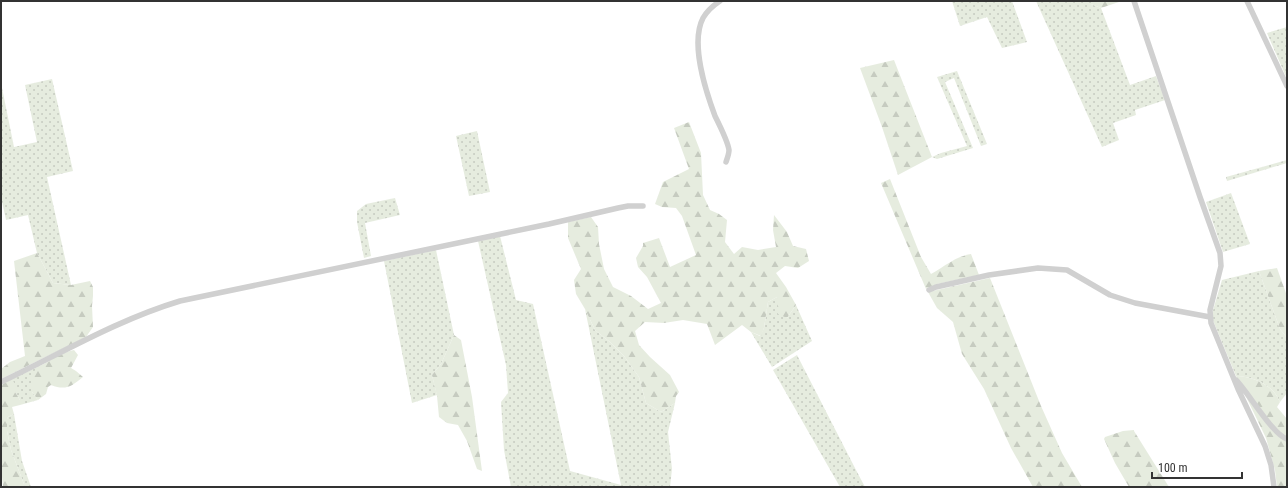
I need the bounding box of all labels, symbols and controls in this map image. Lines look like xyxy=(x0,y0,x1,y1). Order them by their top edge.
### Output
scale bar xyxy=(1152,454,1242,480)
text: 100 m xyxy=(1158,461,1188,475)

